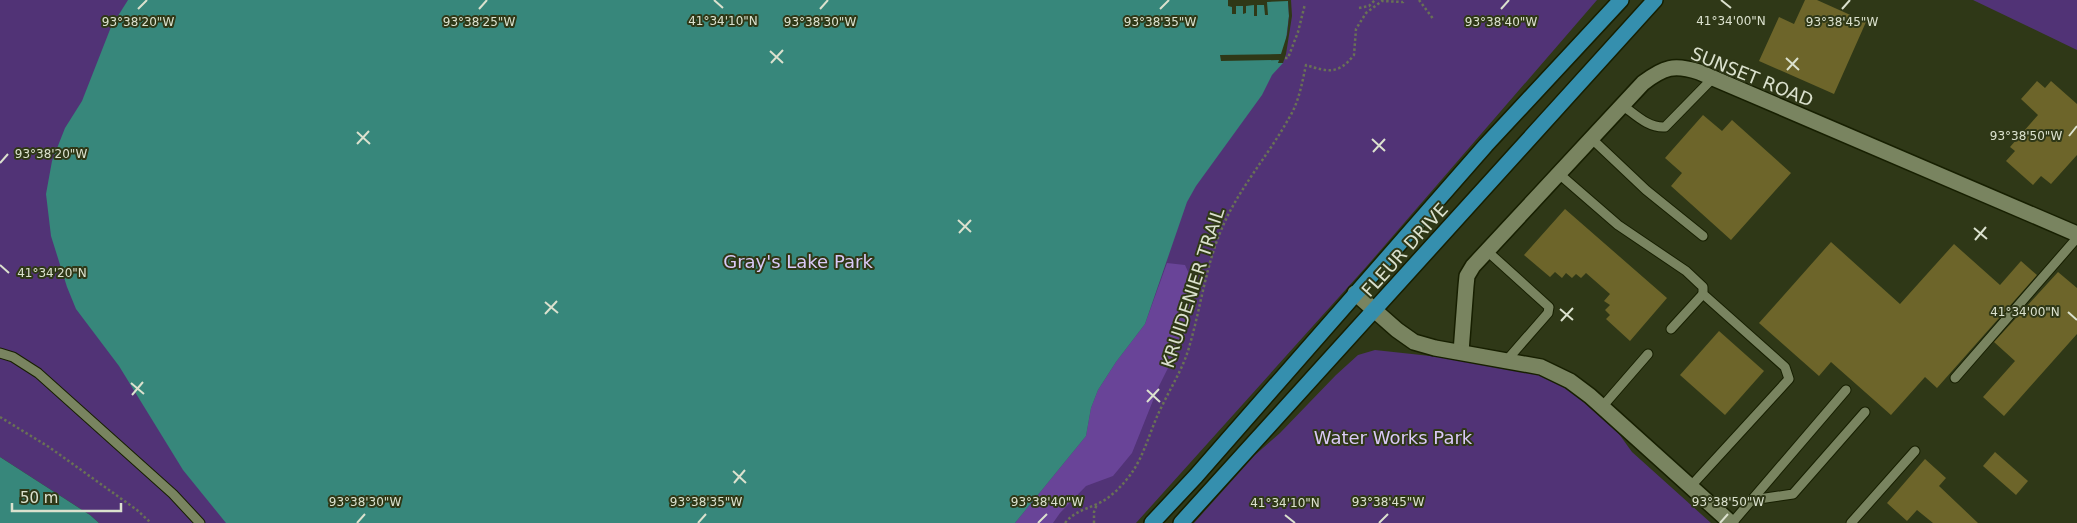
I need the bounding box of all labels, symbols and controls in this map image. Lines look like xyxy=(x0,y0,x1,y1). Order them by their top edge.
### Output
text: 41°34'10"N xyxy=(688,14,758,28)
text: 41°34'00"N xyxy=(1696,14,1766,28)
text: 93°38'20"W xyxy=(102,15,174,29)
text: 93°38'25"W xyxy=(443,15,515,29)
text: 93°38'30"W xyxy=(784,15,856,29)
text: 93°38'35"W xyxy=(1124,15,1196,29)
text: 93°38'40"W xyxy=(1465,15,1537,29)
text: 93°38'45"W xyxy=(1806,15,1878,29)
street label: SUNSET ROAD xyxy=(1688,42,1816,111)
text: 93°38'50"W xyxy=(1990,129,2062,143)
text: 93°38'20"W xyxy=(15,147,87,161)
street label: FLEUR DRIVE xyxy=(1357,199,1452,301)
street label: KRUIDENIER TRAIL xyxy=(1157,205,1228,370)
park label: Gray's Lake Park xyxy=(723,251,873,272)
text: 41°34'20"N xyxy=(17,266,87,280)
text: 41°34'00"N xyxy=(1990,305,2060,319)
park label: Water Works Park xyxy=(1314,427,1473,448)
scale bar xyxy=(12,480,121,512)
text: 50 m xyxy=(20,489,58,507)
text: 93°38'30"W xyxy=(329,495,401,509)
text: 93°38'35"W xyxy=(670,495,742,509)
text: 93°38'40"W xyxy=(1011,495,1083,509)
text: 93°38'45"W xyxy=(1352,495,1424,509)
text: 93°38'50"W xyxy=(1692,495,1764,509)
text: 41°34'10"N xyxy=(1250,496,1320,510)

